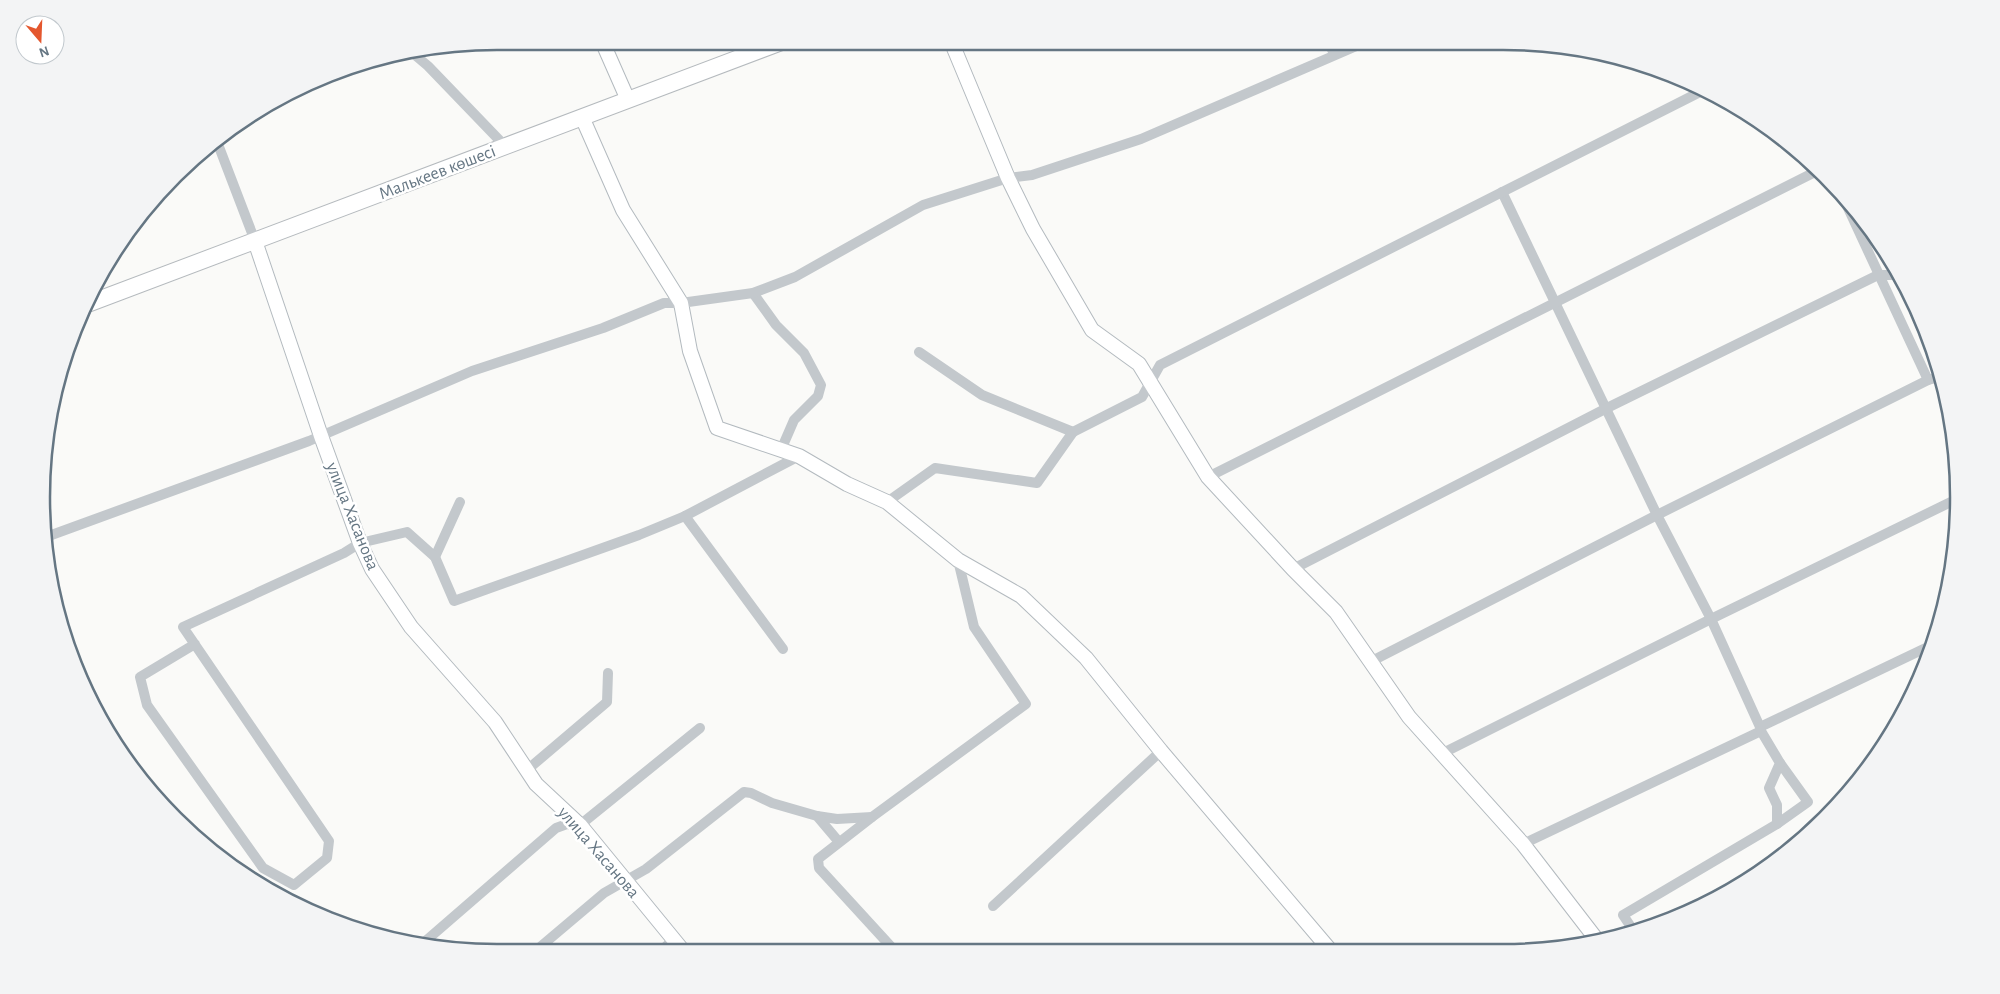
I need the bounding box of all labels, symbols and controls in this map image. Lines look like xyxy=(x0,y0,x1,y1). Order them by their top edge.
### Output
north arrow xyxy=(15,15,65,65)
text: N xyxy=(37,43,51,60)
street label: Малькеев көшесі xyxy=(376,142,498,203)
street label: улица Хасанова xyxy=(322,459,382,573)
street label: улица Хасанова xyxy=(553,803,643,902)

